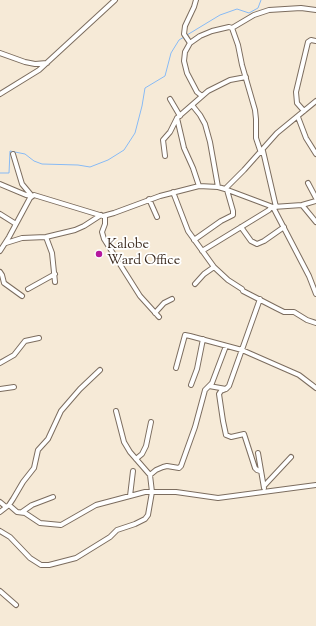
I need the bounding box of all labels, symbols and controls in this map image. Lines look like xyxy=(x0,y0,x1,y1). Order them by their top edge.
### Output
place label: Kalobe Ward Office xyxy=(107,238,180,270)
marker: Kalobe Ward Office xyxy=(94,249,104,259)

